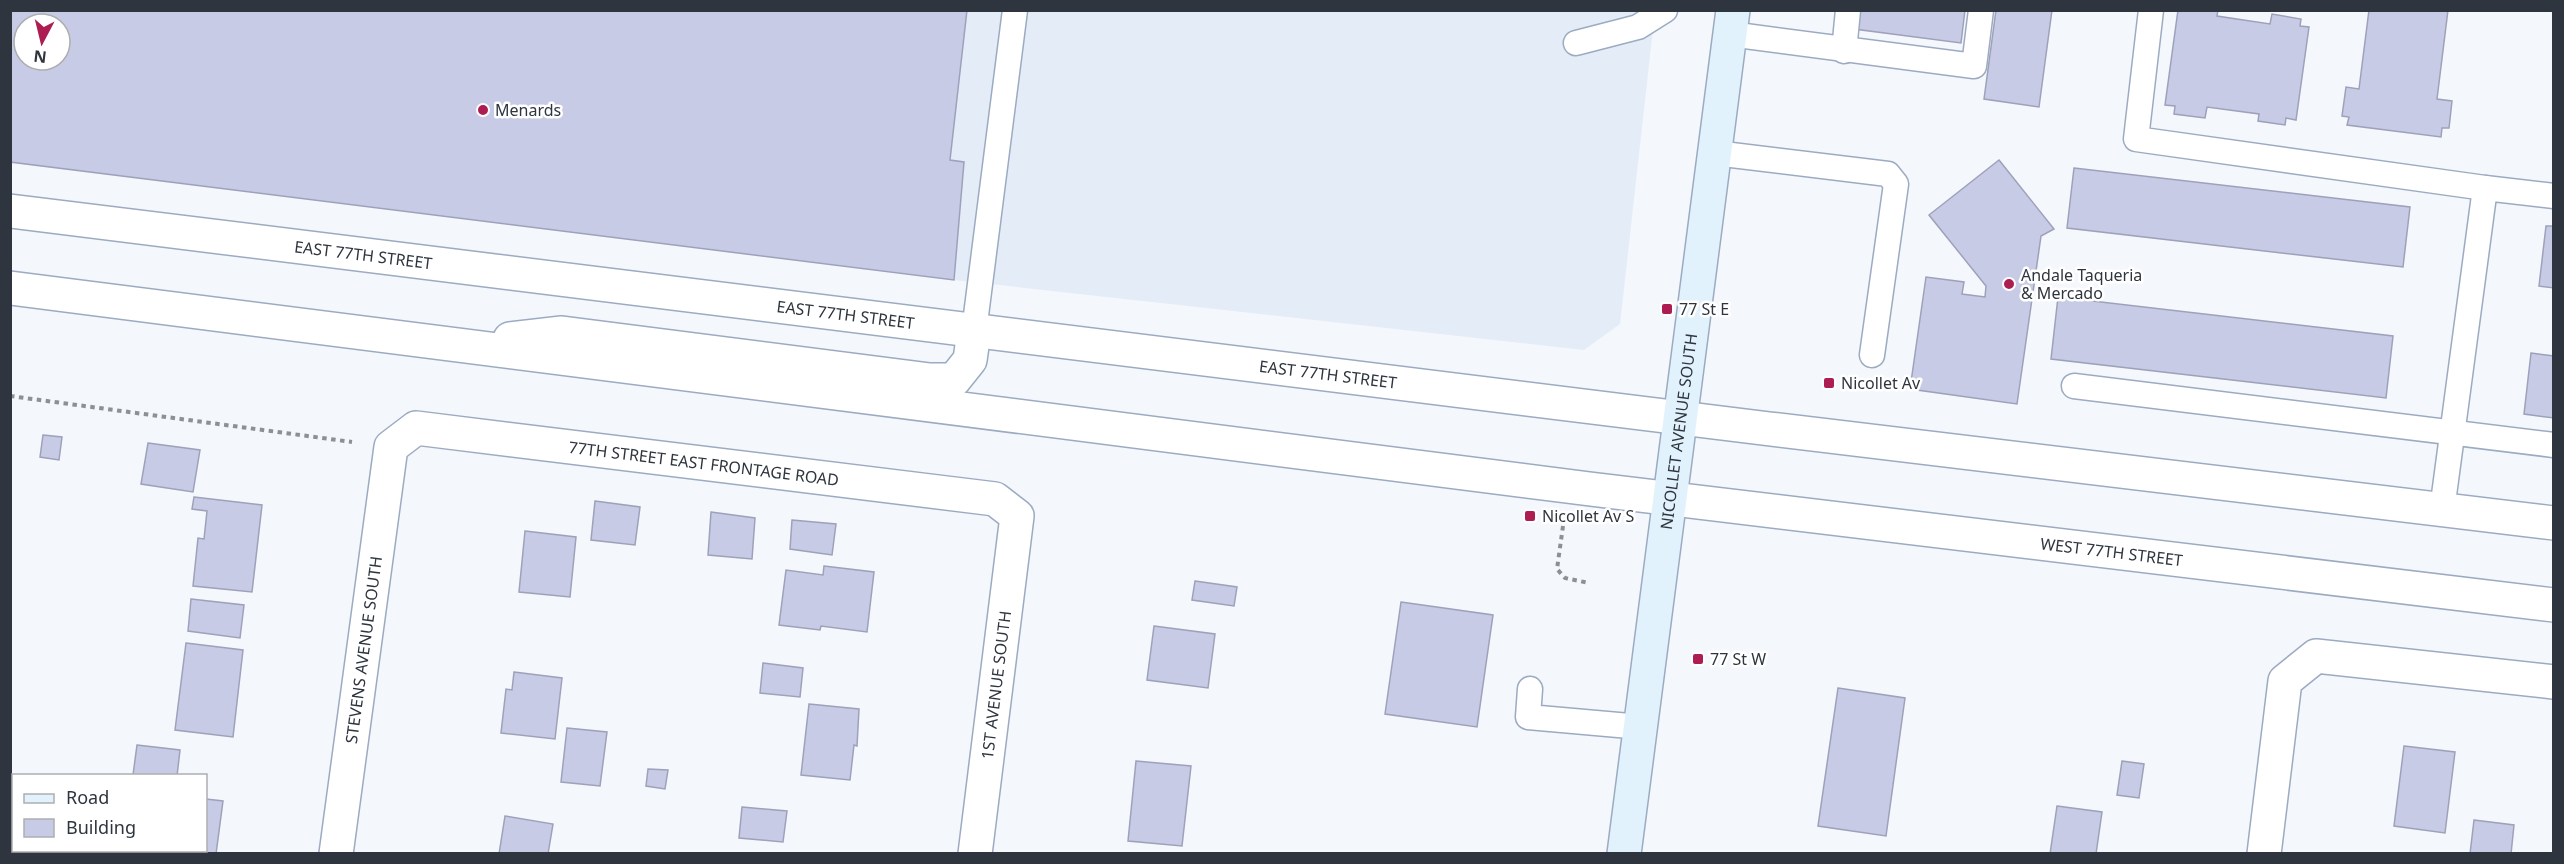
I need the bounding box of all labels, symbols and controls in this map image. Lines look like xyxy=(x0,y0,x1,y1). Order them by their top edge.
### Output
north arrow xyxy=(12,12,72,72)
text: N xyxy=(32,45,48,69)
place label: Menards xyxy=(495,99,561,121)
marker: Menards xyxy=(476,103,490,117)
street label: EAST 77TH STREET xyxy=(293,235,434,274)
place label: Andale Taqueria & Mercado xyxy=(2021,264,2142,304)
marker: Andale Taqueria & Mercado xyxy=(2002,277,2016,291)
street label: EAST 77TH STREET xyxy=(775,295,916,334)
place label: 77 St E xyxy=(1679,298,1729,320)
marker: 77 St E xyxy=(1660,302,1674,316)
street label: NICOLLET AVENUE SOUTH xyxy=(1655,332,1702,531)
street label: EAST 77TH STREET xyxy=(1258,355,1398,394)
place label: Nicollet Av xyxy=(1841,372,1921,394)
marker: Nicollet Av xyxy=(1822,376,1836,390)
street label: 77TH STREET EAST FRONTAGE ROAD xyxy=(567,436,840,491)
place label: Nicollet Av S xyxy=(1542,505,1634,527)
marker: Nicollet Av S xyxy=(1523,509,1537,523)
street label: WEST 77TH STREET xyxy=(2039,532,2184,571)
street label: STEVENS AVENUE SOUTH xyxy=(340,555,387,745)
street label: 1ST AVENUE SOUTH xyxy=(976,609,1016,761)
place label: 77 St W xyxy=(1710,648,1766,670)
marker: 77 St W xyxy=(1691,652,1705,666)
legend xyxy=(12,774,207,852)
text: Road xyxy=(66,785,109,809)
text: Building xyxy=(66,815,136,839)

